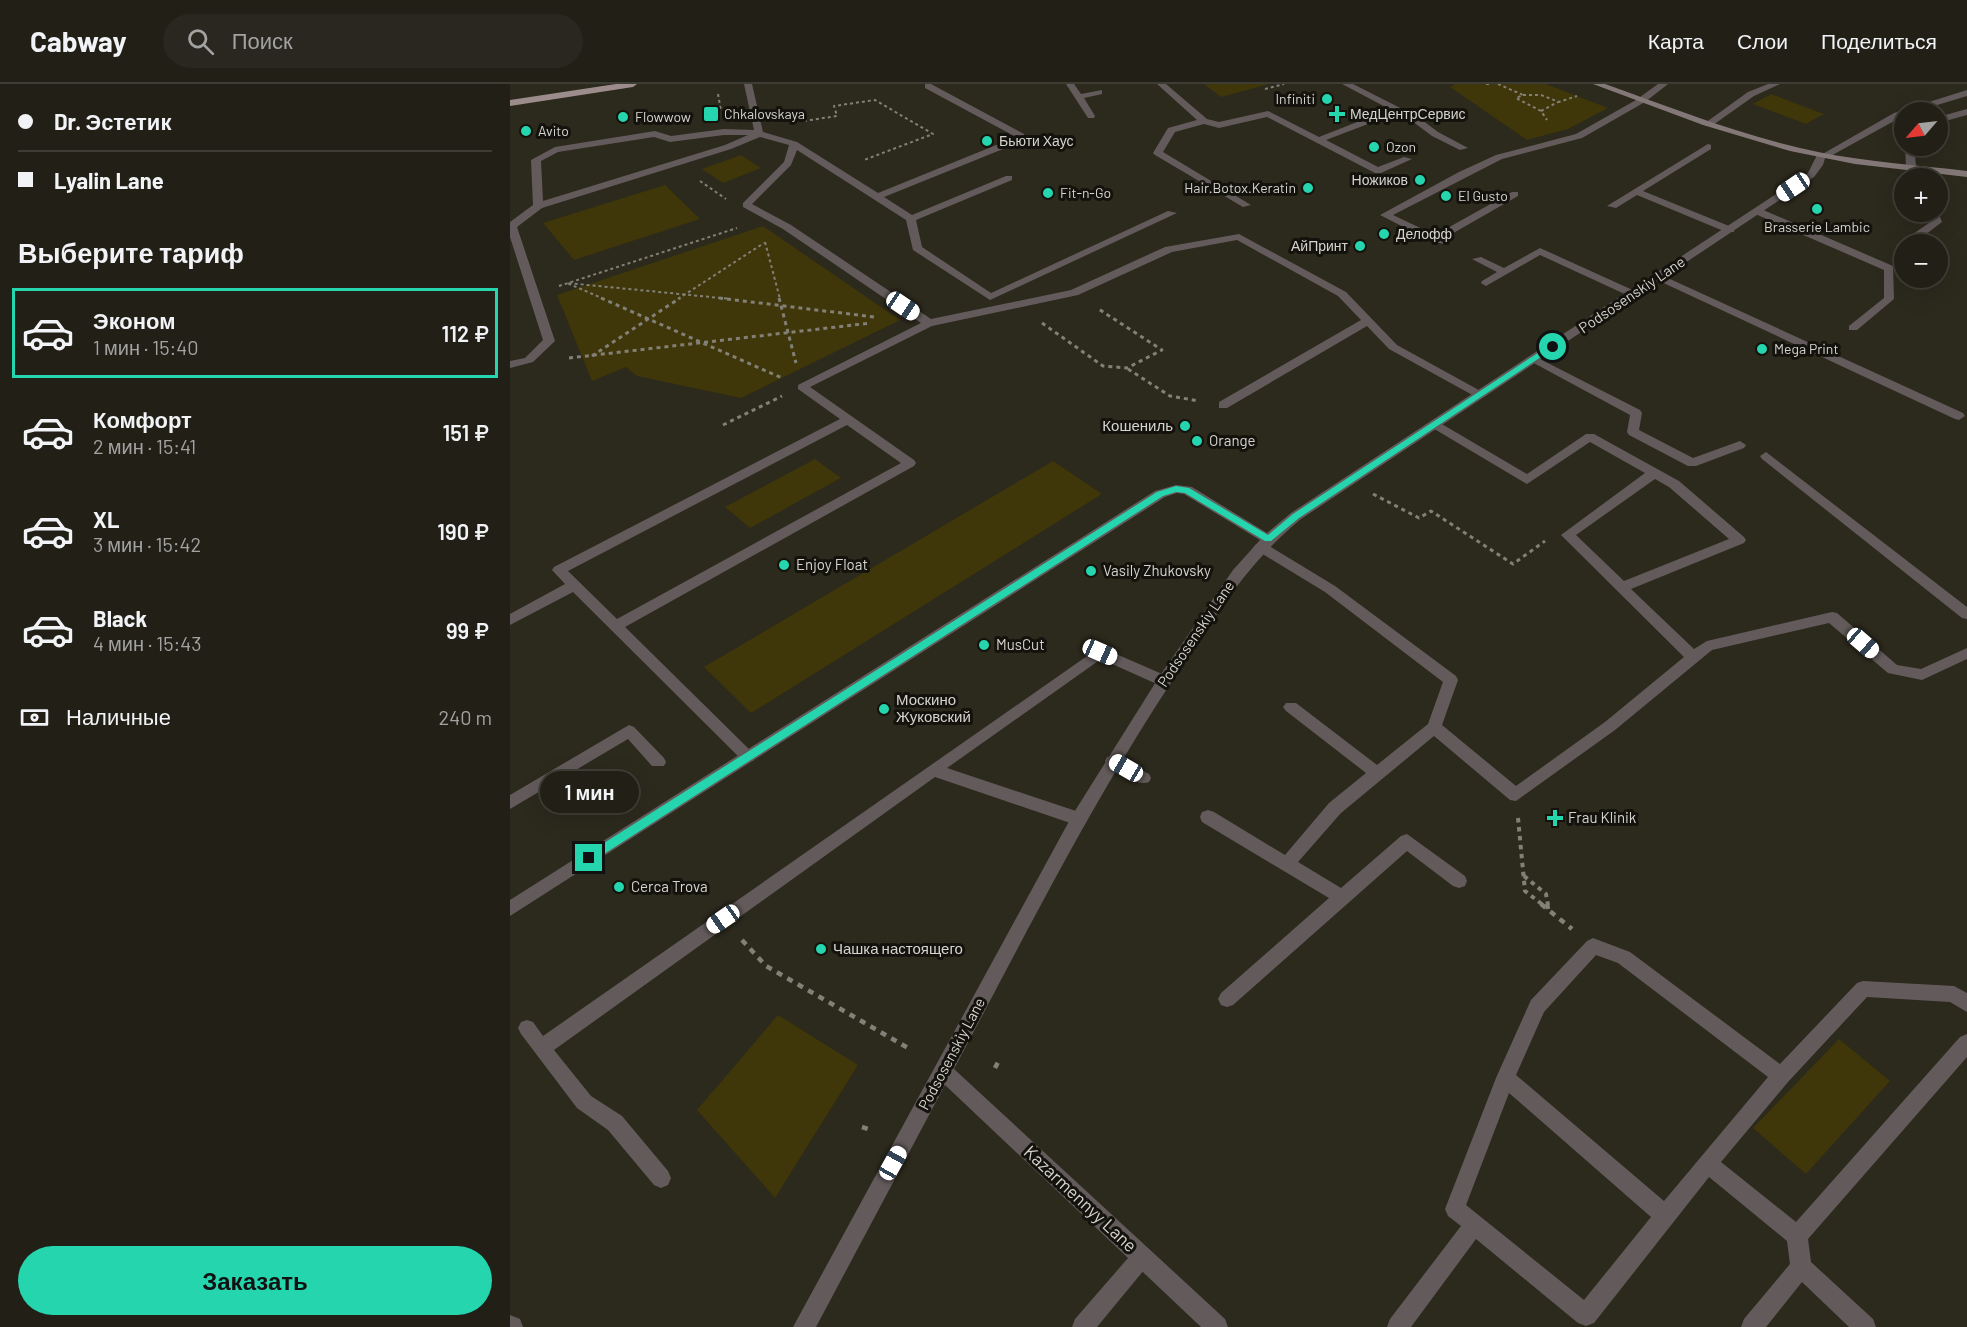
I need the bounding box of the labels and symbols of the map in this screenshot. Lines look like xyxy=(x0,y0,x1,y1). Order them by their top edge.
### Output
place label: Infiniti xyxy=(1275,90,1315,107)
marker: Infiniti xyxy=(1320,92,1334,106)
north arrow xyxy=(1894,102,1948,156)
marker: Chkalovskaya xyxy=(702,105,720,123)
place label: Chkalovskaya xyxy=(724,105,805,122)
marker: МедЦентрСервис xyxy=(1328,105,1346,123)
place label: МедЦентрСервис xyxy=(1350,105,1465,122)
place label: Flowwow xyxy=(635,108,691,125)
marker: Flowwow xyxy=(616,110,630,124)
place label: Avito xyxy=(538,122,569,139)
marker: Avito xyxy=(519,124,533,138)
place label: Бьюти Хаус xyxy=(999,132,1074,149)
marker: Бьюти Хаус xyxy=(980,134,994,148)
place label: Ozon xyxy=(1386,138,1416,155)
marker: Ozon xyxy=(1367,140,1381,154)
car xyxy=(1773,169,1813,205)
place label: Ножиков xyxy=(1352,171,1408,188)
marker: Ножиков xyxy=(1413,173,1427,187)
place label: Hair.Botox.Keratin xyxy=(1184,179,1296,196)
marker: Hair.Botox.Keratin xyxy=(1301,181,1315,195)
place label: Fit-n-Go xyxy=(1060,184,1111,201)
marker: Fit-n-Go xyxy=(1041,186,1055,200)
place label: El Gusto xyxy=(1458,187,1508,204)
marker: El Gusto xyxy=(1439,189,1453,203)
marker: Brasserie Lambic xyxy=(1810,202,1824,216)
place label: Brasserie Lambic xyxy=(1764,218,1870,235)
place label: Делофф xyxy=(1396,225,1452,242)
marker: Делофф xyxy=(1377,227,1391,241)
place label: АйПринт xyxy=(1291,237,1349,254)
marker: АйПринт xyxy=(1353,239,1367,253)
street label: Podsosenskiy Lane xyxy=(1575,252,1688,336)
car xyxy=(883,288,923,324)
route start xyxy=(1539,333,1566,360)
place label: Mega Print xyxy=(1774,340,1839,357)
marker: Mega Print xyxy=(1755,342,1769,356)
place label: Кошениль xyxy=(1102,416,1173,434)
marker: Кошениль xyxy=(1178,419,1192,433)
place label: Orange xyxy=(1209,431,1256,449)
marker: Orange xyxy=(1190,434,1204,448)
place label: Enjoy Float xyxy=(796,555,868,573)
marker: Enjoy Float xyxy=(777,558,791,572)
place label: Vasily Zhukovsky xyxy=(1103,561,1211,579)
marker: Vasily Zhukovsky xyxy=(1084,564,1098,578)
street label: Podsosenskiy Lane xyxy=(1153,577,1237,690)
car xyxy=(1844,624,1882,662)
place label: MusCut xyxy=(996,635,1045,653)
car xyxy=(1080,636,1120,668)
marker: MusCut xyxy=(977,638,991,652)
place label: Москино Жуковский xyxy=(896,690,971,725)
marker: Москино Жуковский xyxy=(877,702,891,716)
car xyxy=(1106,751,1146,785)
callout: 1 мин xyxy=(539,771,638,813)
place label: Frau Klinik xyxy=(1568,808,1637,826)
marker: Frau Klinik xyxy=(1546,809,1564,827)
route end xyxy=(575,844,602,871)
place label: Cerca Trova xyxy=(631,877,708,895)
marker: Cerca Trova xyxy=(612,880,626,894)
car xyxy=(703,901,743,937)
place label: Чашка настоящего xyxy=(833,939,963,957)
marker: Чашка настоящего xyxy=(814,942,828,956)
street label: Podsosenskiy Lane xyxy=(914,994,988,1113)
street label: Kazarmennyy Lane xyxy=(1020,1140,1142,1256)
car xyxy=(876,1143,910,1183)

